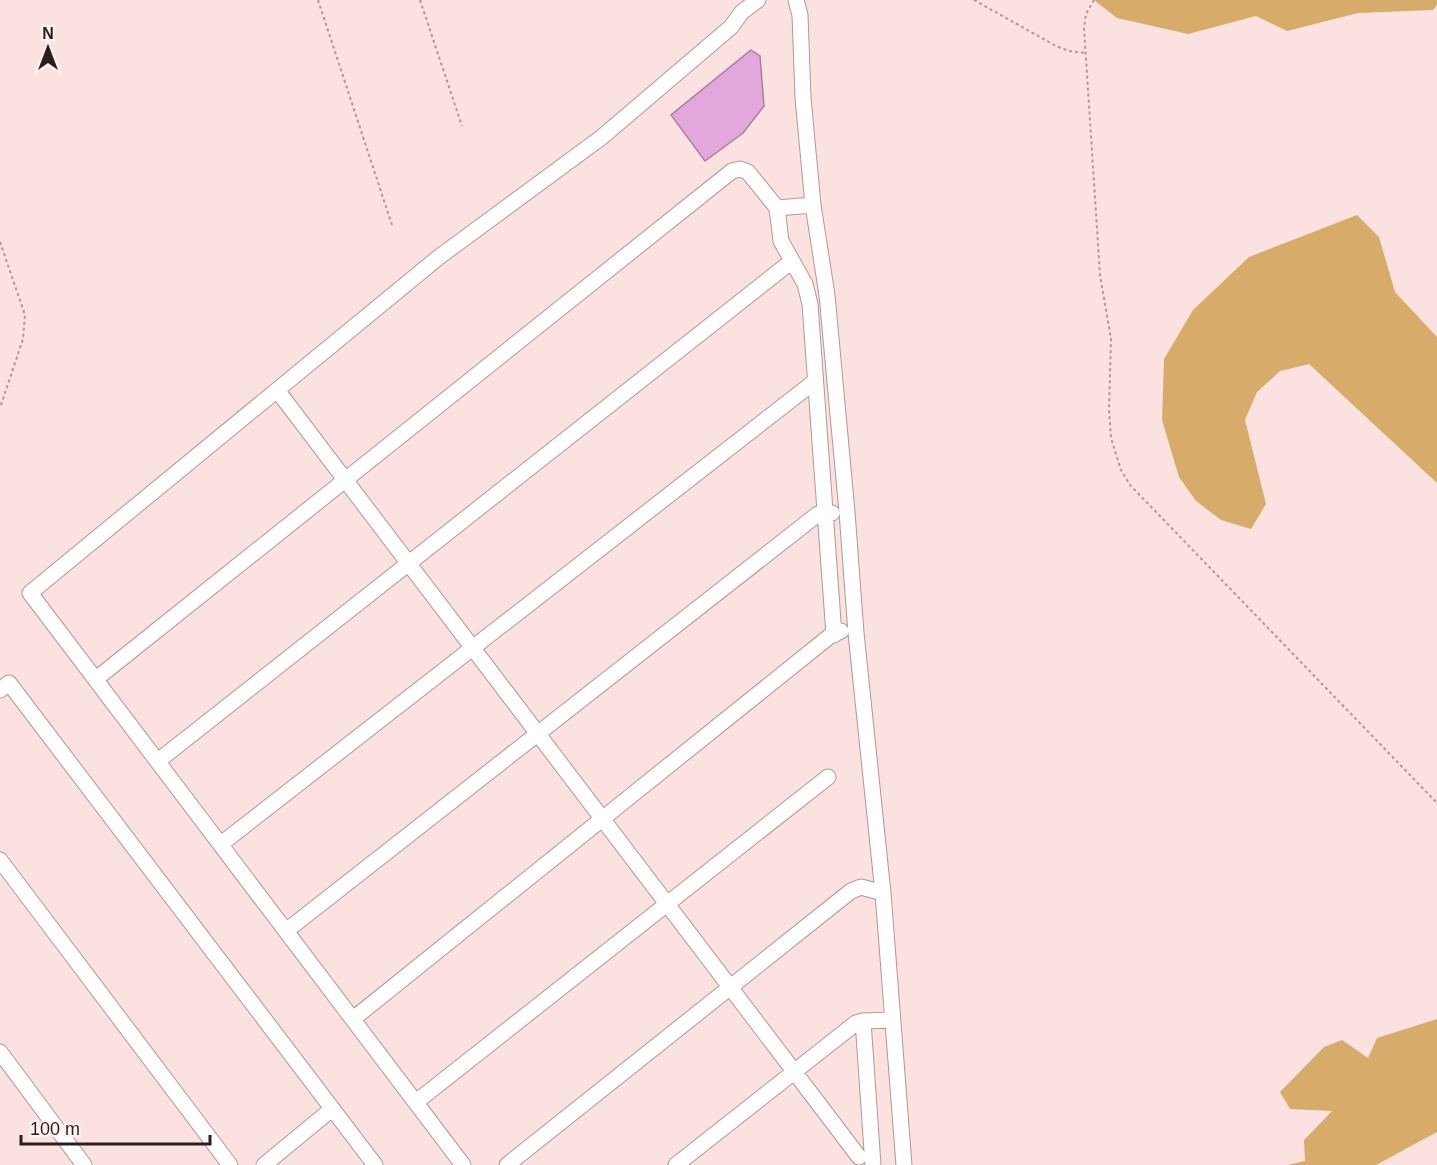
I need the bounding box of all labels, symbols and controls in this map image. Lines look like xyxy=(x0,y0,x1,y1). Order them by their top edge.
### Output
north arrow xyxy=(18,18,78,78)
text: N xyxy=(42,25,54,42)
scale bar xyxy=(21,1108,210,1146)
text: 100 m xyxy=(30,1119,80,1139)

